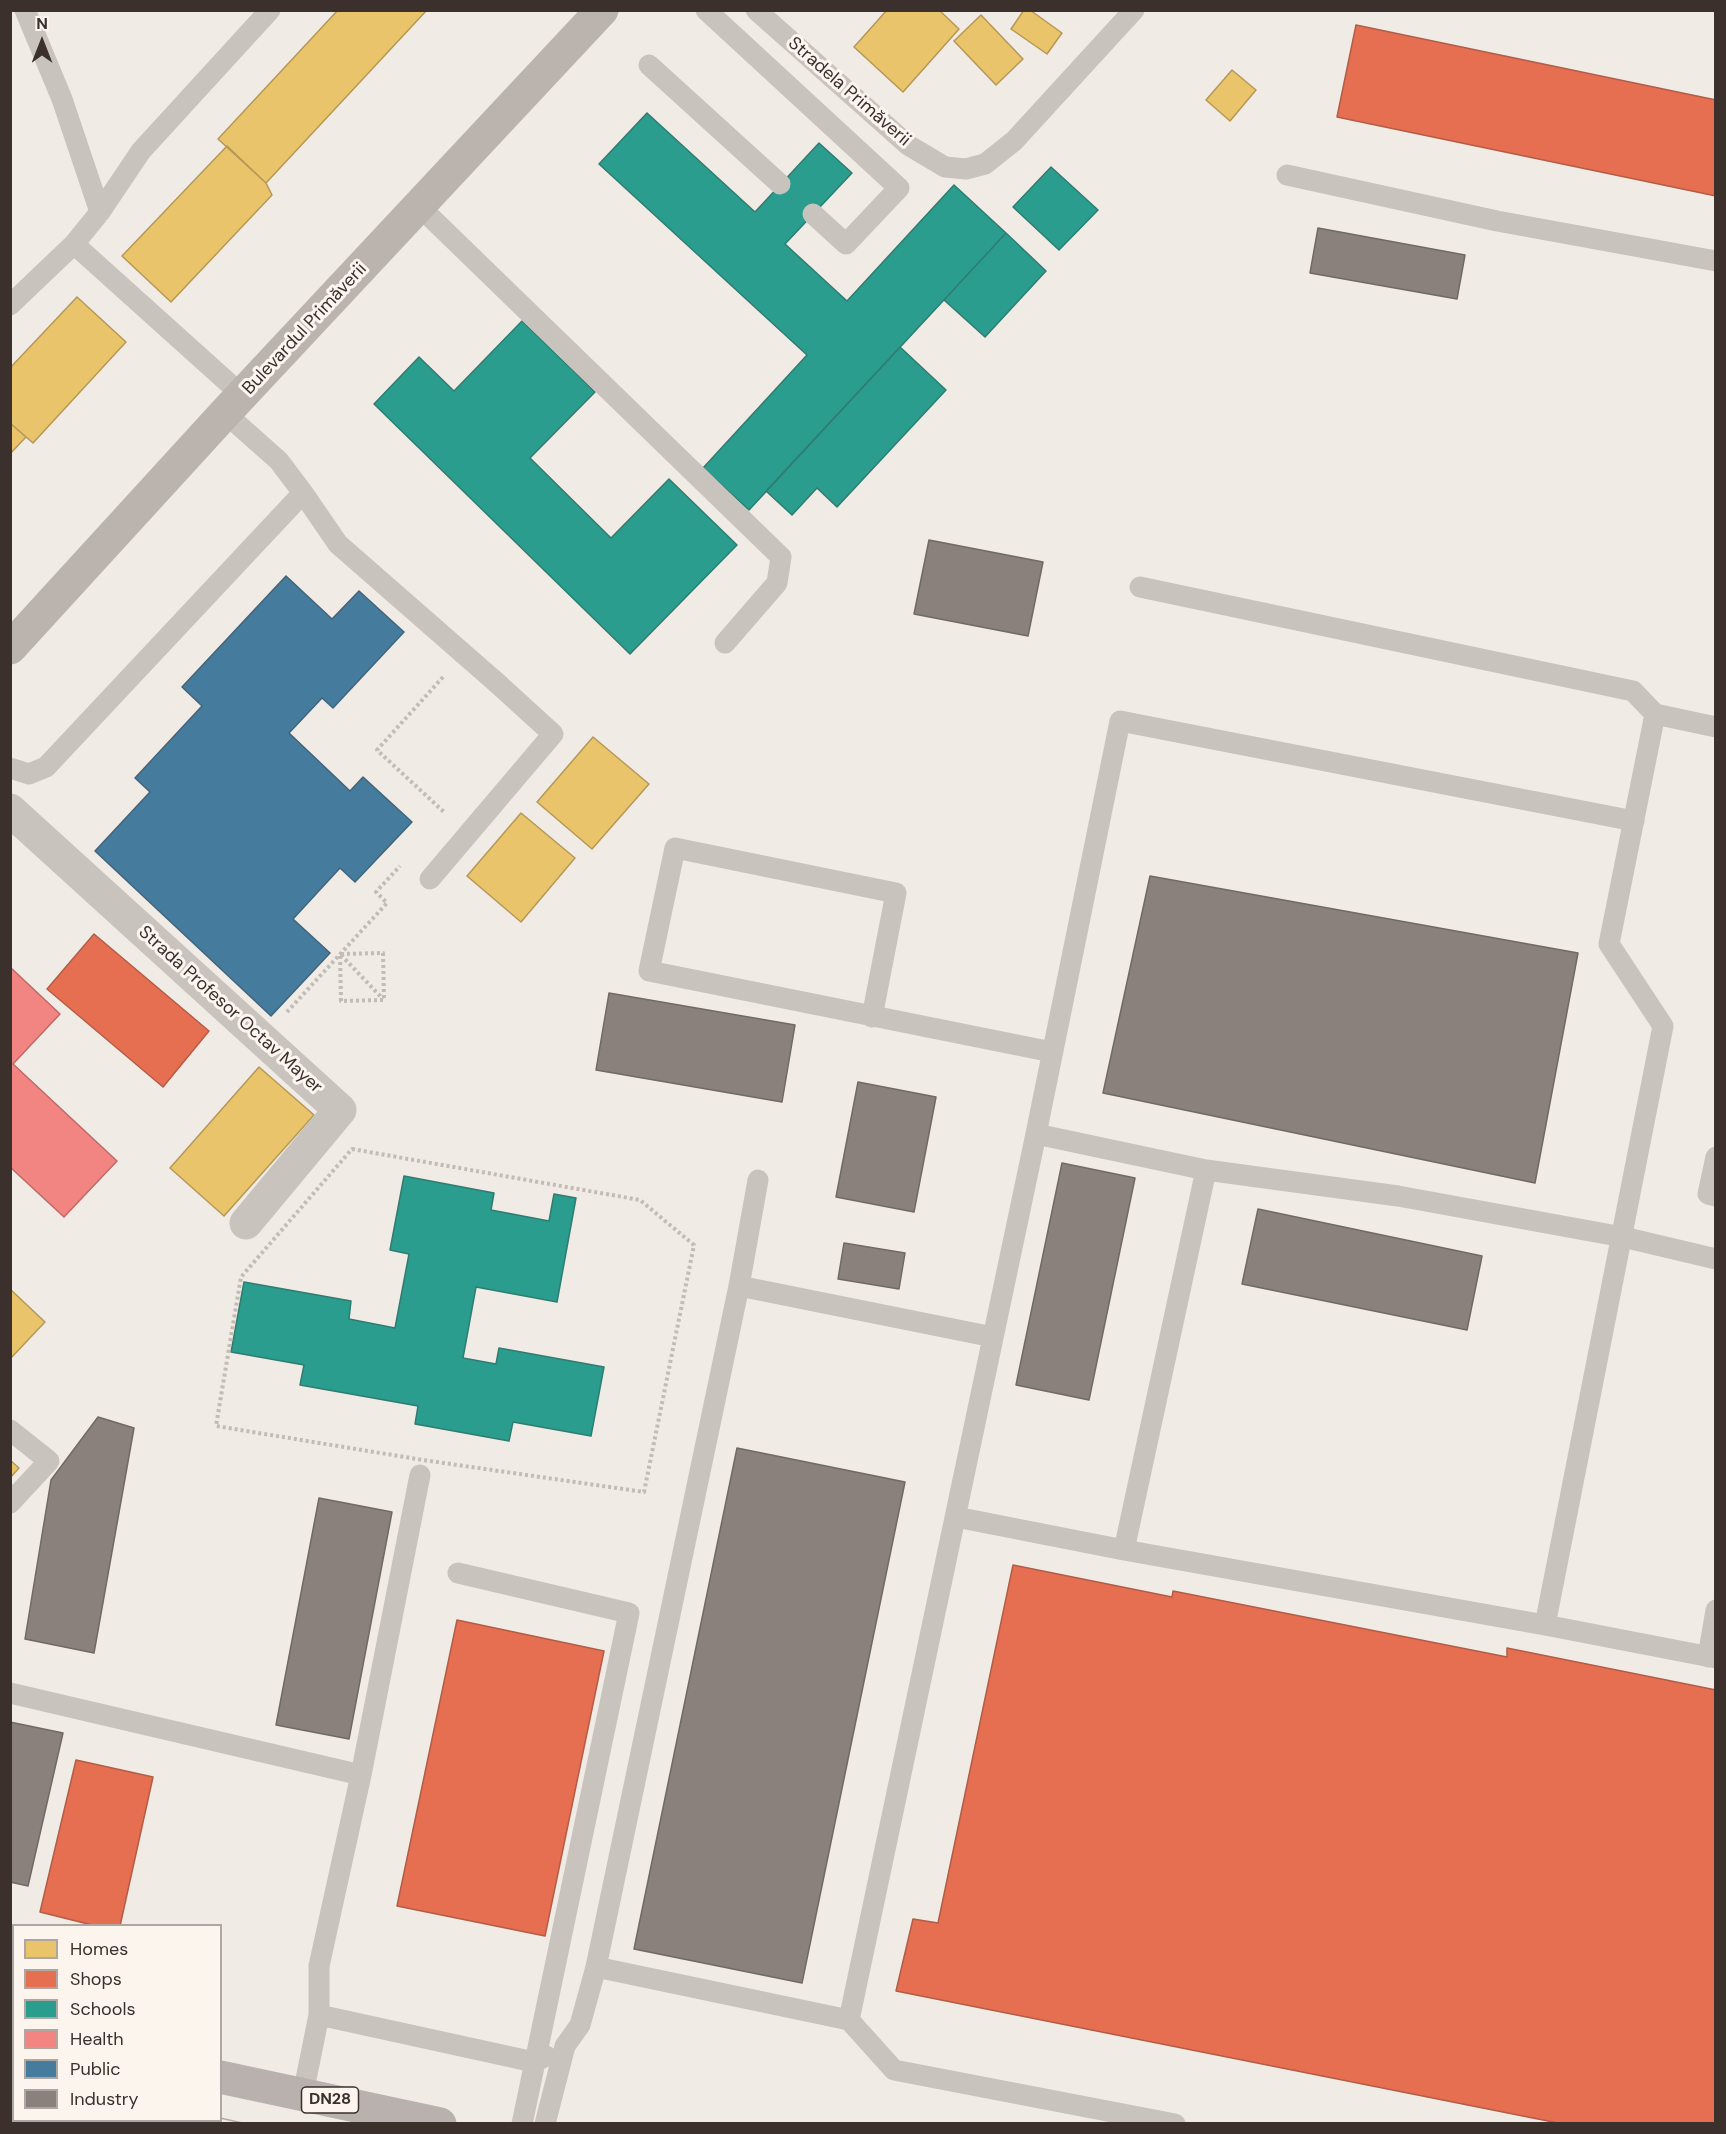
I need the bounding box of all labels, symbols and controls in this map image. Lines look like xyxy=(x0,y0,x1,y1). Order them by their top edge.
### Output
north arrow xyxy=(12,12,72,72)
text: N xyxy=(36,13,48,34)
street label: Stradela Primăverii xyxy=(783,33,915,151)
street label: Bulevardul Primăverii xyxy=(238,259,372,399)
street label: Strada Profesor Octav Mayer xyxy=(134,922,326,1098)
legend xyxy=(12,1924,222,2122)
text: Homes xyxy=(70,1937,128,1961)
text: Shops xyxy=(70,1967,122,1991)
text: Schools xyxy=(70,1997,135,2021)
text: Health xyxy=(70,2027,124,2051)
text: Public xyxy=(70,2057,121,2081)
text: Industry xyxy=(70,2087,139,2111)
road number: DN28 xyxy=(302,2087,358,2113)

